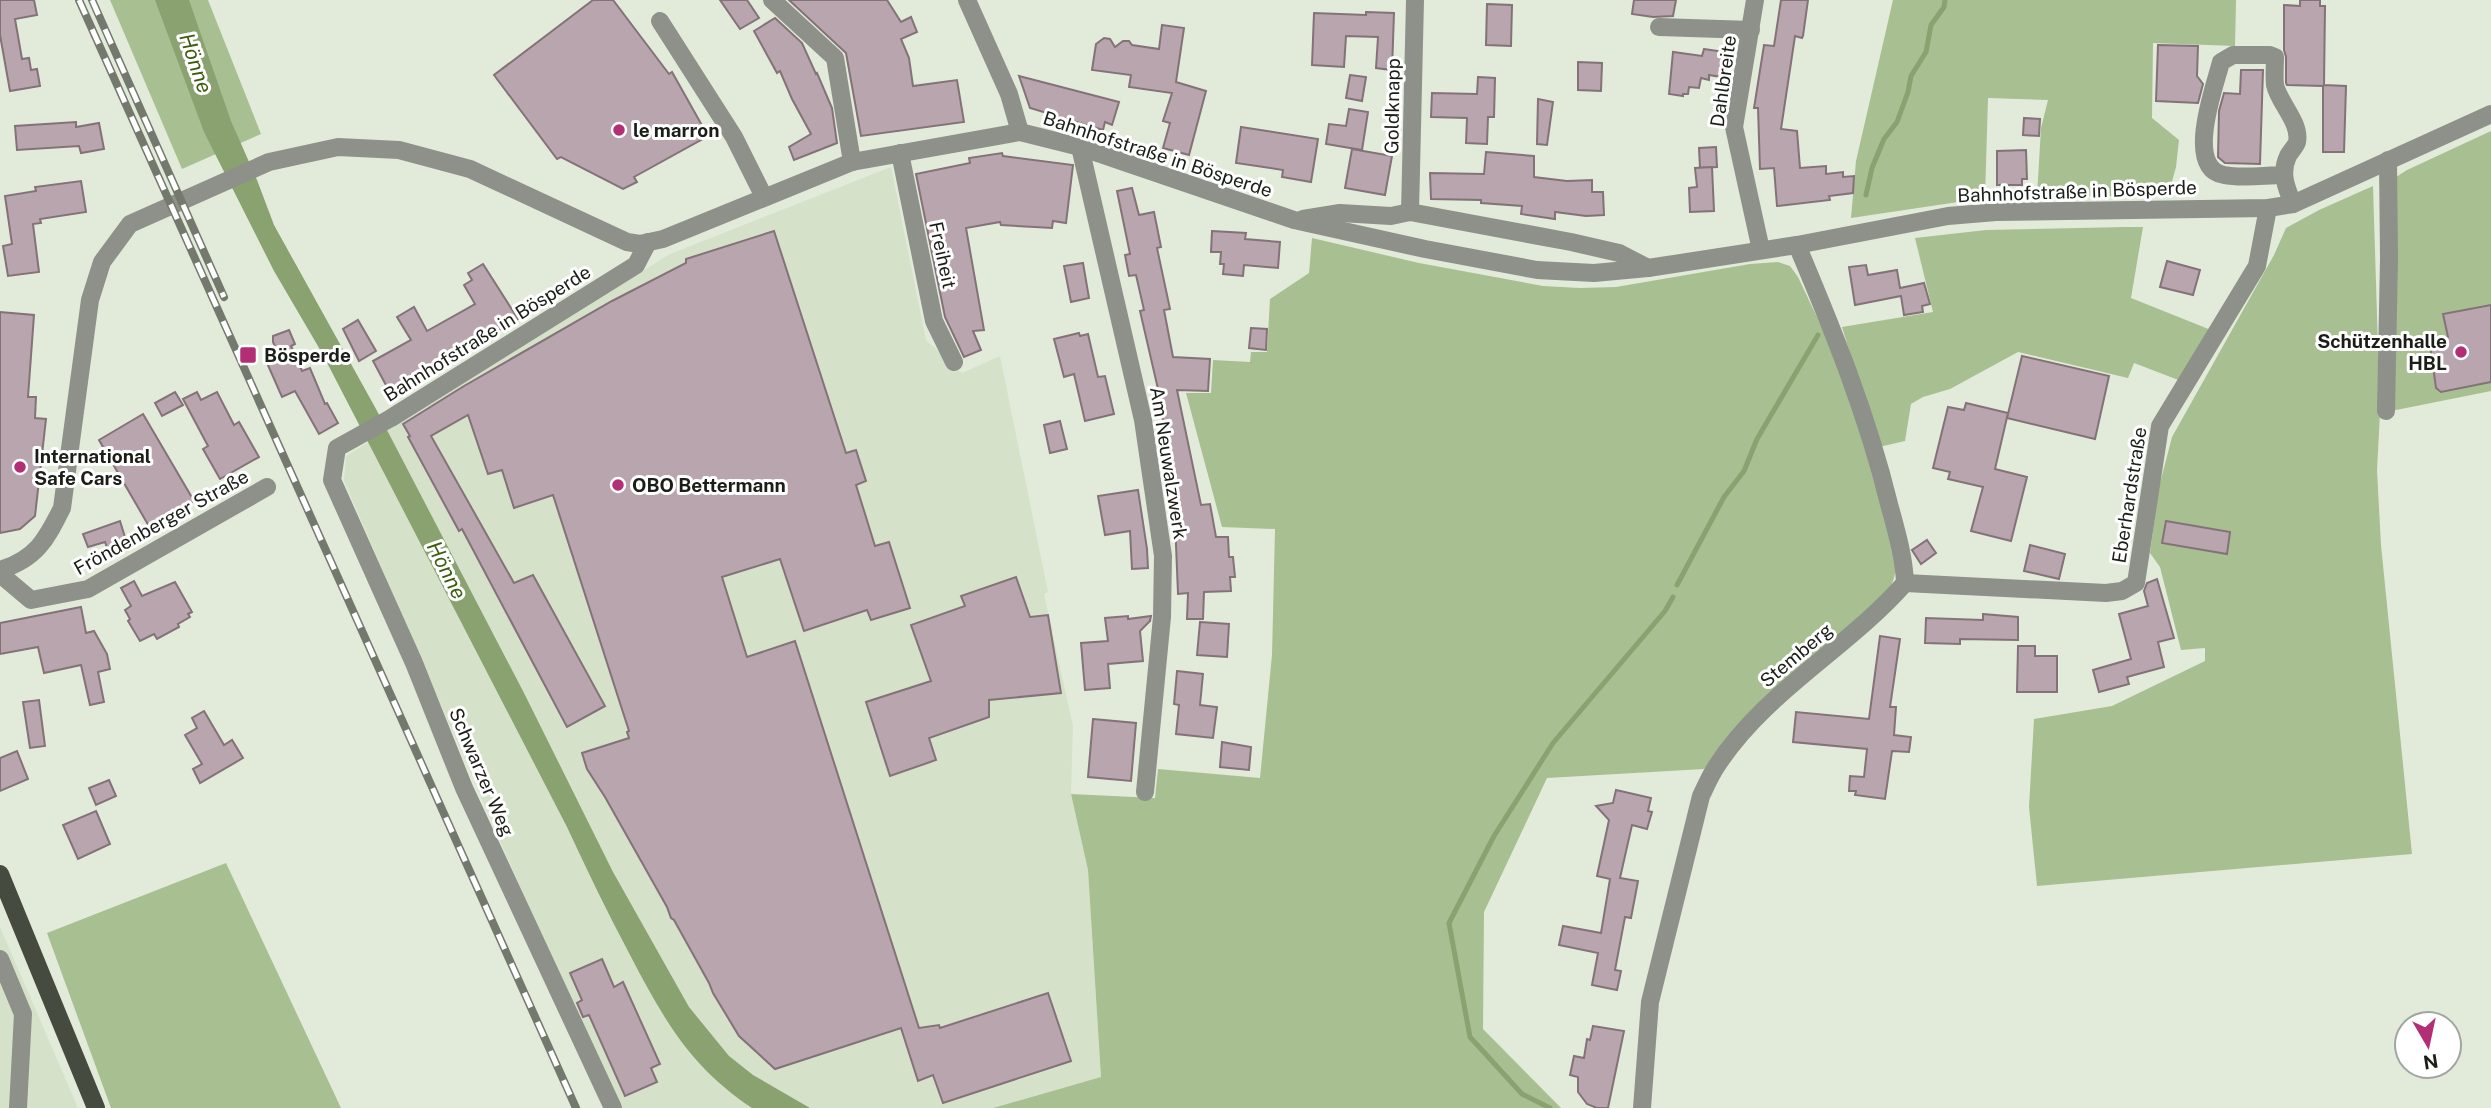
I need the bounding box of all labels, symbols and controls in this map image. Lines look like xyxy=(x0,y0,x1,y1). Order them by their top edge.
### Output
water label: Hönne xyxy=(174,30,218,96)
street label: Dahlbreite xyxy=(1706,34,1740,128)
street label: Goldknapp xyxy=(1380,58,1404,154)
street label: Bahnhofstraße in Bösperde xyxy=(1041,107,1275,201)
place label: le marron xyxy=(633,119,719,141)
marker: le marron xyxy=(611,122,627,138)
street label: Bahnhofstraße in Bösperde xyxy=(1957,176,2197,206)
street label: Freiheit xyxy=(925,219,961,291)
street label: Bahnhofstraße in Bösperde xyxy=(380,260,594,406)
place label: Schützenhalle HBL xyxy=(2317,330,2447,374)
place label: Bösperde xyxy=(264,344,351,366)
marker: Schützenhalle HBL xyxy=(2453,344,2469,360)
marker: Bösperde xyxy=(238,345,258,365)
street label: Am Neuwalzwerk xyxy=(1146,385,1192,541)
street label: Eberhardstraße xyxy=(2107,425,2151,565)
place label: International Safe Cars xyxy=(34,445,151,489)
marker: International Safe Cars xyxy=(12,459,28,475)
street label: Fröndenberger Straße xyxy=(70,465,252,579)
place label: OBO Bettermann xyxy=(632,474,786,496)
marker: OBO Bettermann xyxy=(610,477,626,493)
water label: Hönne xyxy=(422,537,472,603)
street label: Stemberg xyxy=(1755,618,1837,692)
street label: Schwarzer Weg xyxy=(445,704,519,840)
north arrow xyxy=(2393,1010,2463,1080)
text: N xyxy=(2422,1050,2440,1074)

